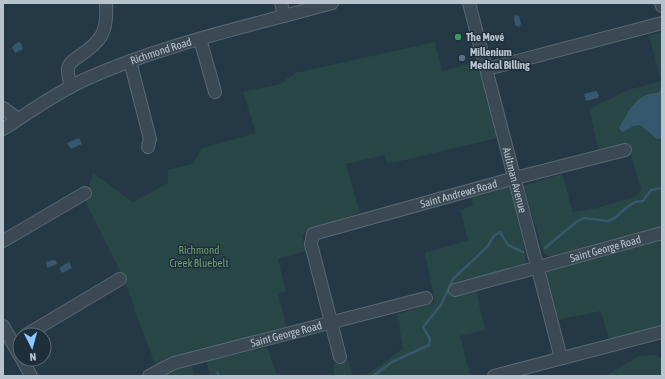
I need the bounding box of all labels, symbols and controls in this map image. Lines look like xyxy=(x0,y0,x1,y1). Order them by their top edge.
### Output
place label: The Mové xyxy=(466,31,504,43)
marker: The Mové xyxy=(453,32,463,42)
street label: Richmond Road xyxy=(129,35,193,67)
place label: Millenium Medical Billing xyxy=(470,46,530,71)
marker: Millenium Medical Billing xyxy=(457,53,467,63)
street label: Aultman Avenue xyxy=(501,146,529,214)
street label: Saint Andrews Road xyxy=(419,177,499,210)
street label: Saint George Road xyxy=(568,233,642,264)
park label: Richmond Creek Bluebelt xyxy=(169,244,229,269)
street label: Saint George Road xyxy=(249,319,323,349)
north arrow xyxy=(12,327,52,367)
text: N xyxy=(29,351,37,363)

